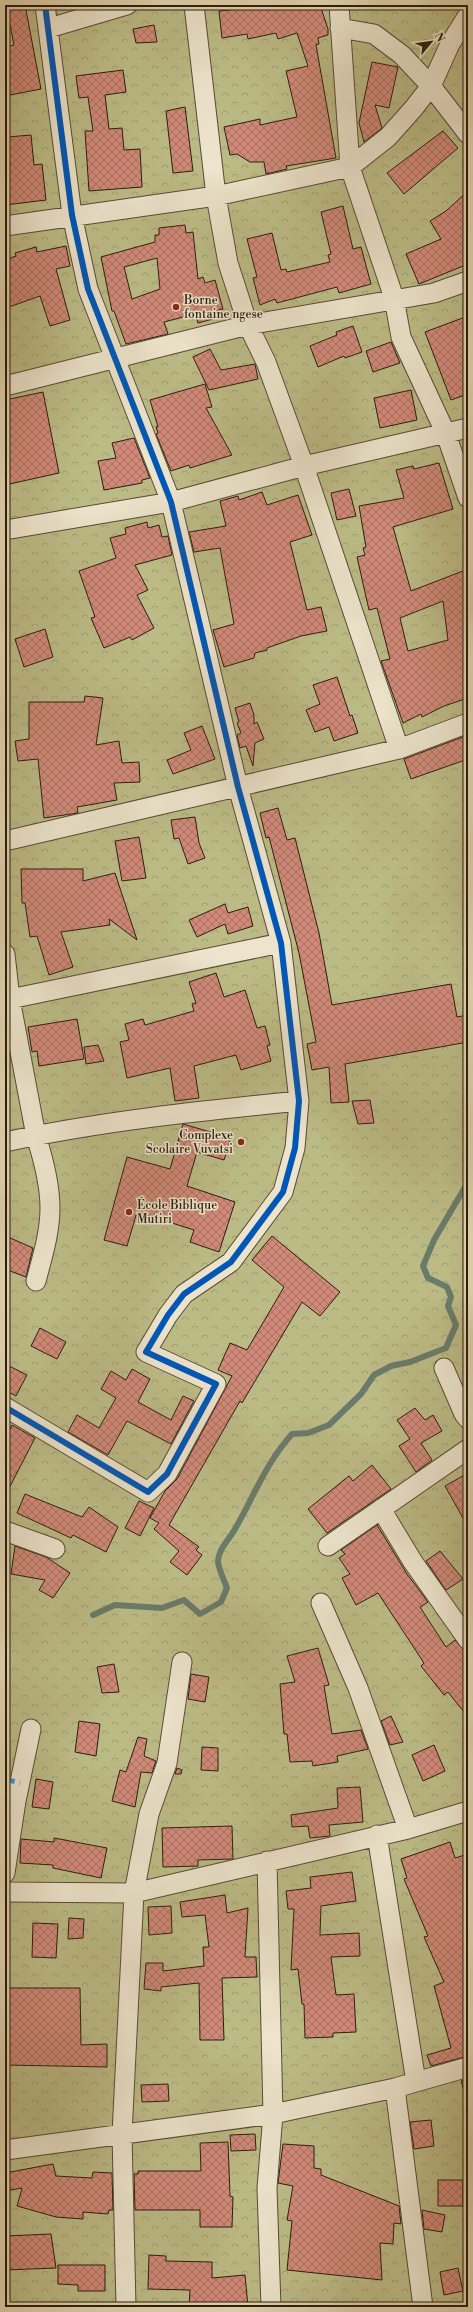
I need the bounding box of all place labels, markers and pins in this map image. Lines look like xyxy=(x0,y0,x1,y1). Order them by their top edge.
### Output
place label: Borne fontaine ngese xyxy=(183,293,263,322)
marker: Borne fontaine ngese xyxy=(171,302,181,312)
place label: Complexe Scolaire Vuvatsi xyxy=(146,1128,233,1157)
marker: Complexe Scolaire Vuvatsi xyxy=(236,1137,246,1147)
place label: École Biblique Mutiri xyxy=(137,1196,217,1227)
marker: École Biblique Mutiri xyxy=(124,1207,134,1217)

